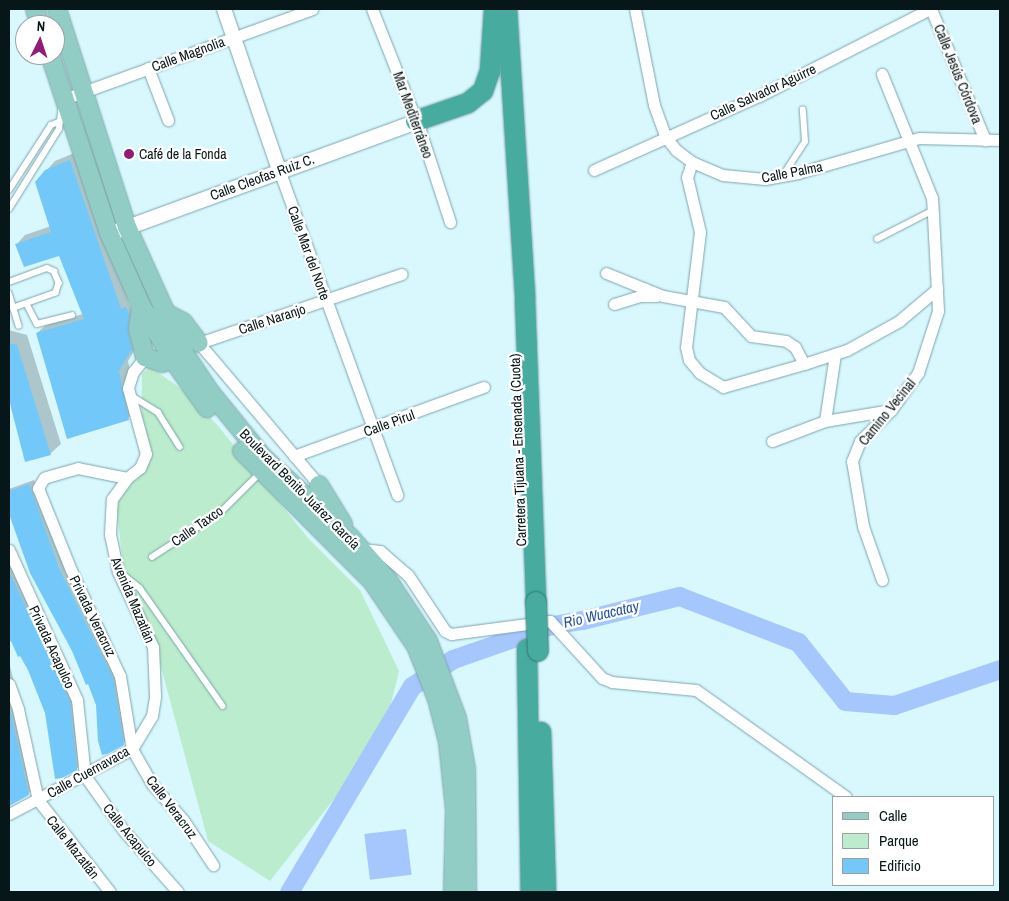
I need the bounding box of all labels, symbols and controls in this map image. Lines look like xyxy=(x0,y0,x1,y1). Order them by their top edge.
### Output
north arrow xyxy=(15,15,65,65)
text: N xyxy=(36,17,46,35)
street label: Calle Jesús Córdova xyxy=(930,22,986,126)
street label: Calle Magnolia xyxy=(149,33,227,75)
street label: Calle Salvador Aguirre xyxy=(707,60,819,124)
street label: Mar Mediterráneo xyxy=(390,69,436,161)
place label: Café de la Fonda xyxy=(139,146,227,162)
marker: Café de la Fonda xyxy=(123,148,135,160)
street label: Calle Cleofas Ruiz C. xyxy=(208,150,316,204)
street label: Calle Palma xyxy=(760,158,824,186)
street label: Calle Mar del Norte xyxy=(284,204,334,302)
street label: Calle Naranjo xyxy=(236,300,308,338)
street label: Carretera Tijuana - Ensenada (Cuota) xyxy=(506,353,530,547)
street label: Camino Vecinal xyxy=(855,375,919,449)
street label: Calle Pirul xyxy=(361,406,417,440)
street label: Boulevard Benito Juárez García xyxy=(236,425,364,553)
street label: Calle Taxco xyxy=(168,502,226,550)
street label: Avenida Mazatlán xyxy=(107,555,159,645)
street label: Privada Veracruz xyxy=(66,573,120,659)
water label: Rio Wuacatay xyxy=(561,597,641,631)
street label: Privada Acapulco xyxy=(25,603,79,691)
street label: Calle Cuernavaca xyxy=(44,743,132,801)
street label: Calle Veracruz xyxy=(143,772,201,842)
legend xyxy=(832,796,994,886)
street label: Calle Acapulco xyxy=(99,800,161,870)
text: Calle xyxy=(879,805,907,826)
street label: Calle Mazatlán xyxy=(43,812,103,882)
text: Parque xyxy=(879,830,919,851)
text: Edificio xyxy=(879,855,921,876)

